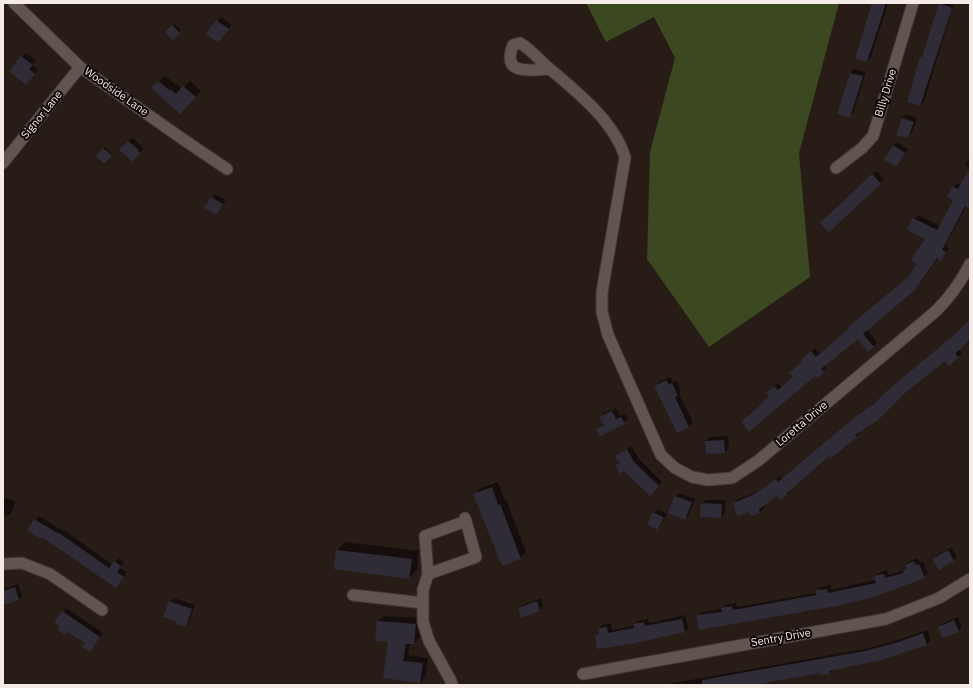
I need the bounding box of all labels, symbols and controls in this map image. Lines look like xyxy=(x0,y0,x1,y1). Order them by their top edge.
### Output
street label: Woodside Lane xyxy=(81,65,151,119)
street label: Billy Drive xyxy=(872,67,900,119)
street label: Signor Lane xyxy=(19,88,65,142)
street label: Loretta Drive xyxy=(774,399,830,449)
street label: Sentry Drive xyxy=(750,626,812,650)

